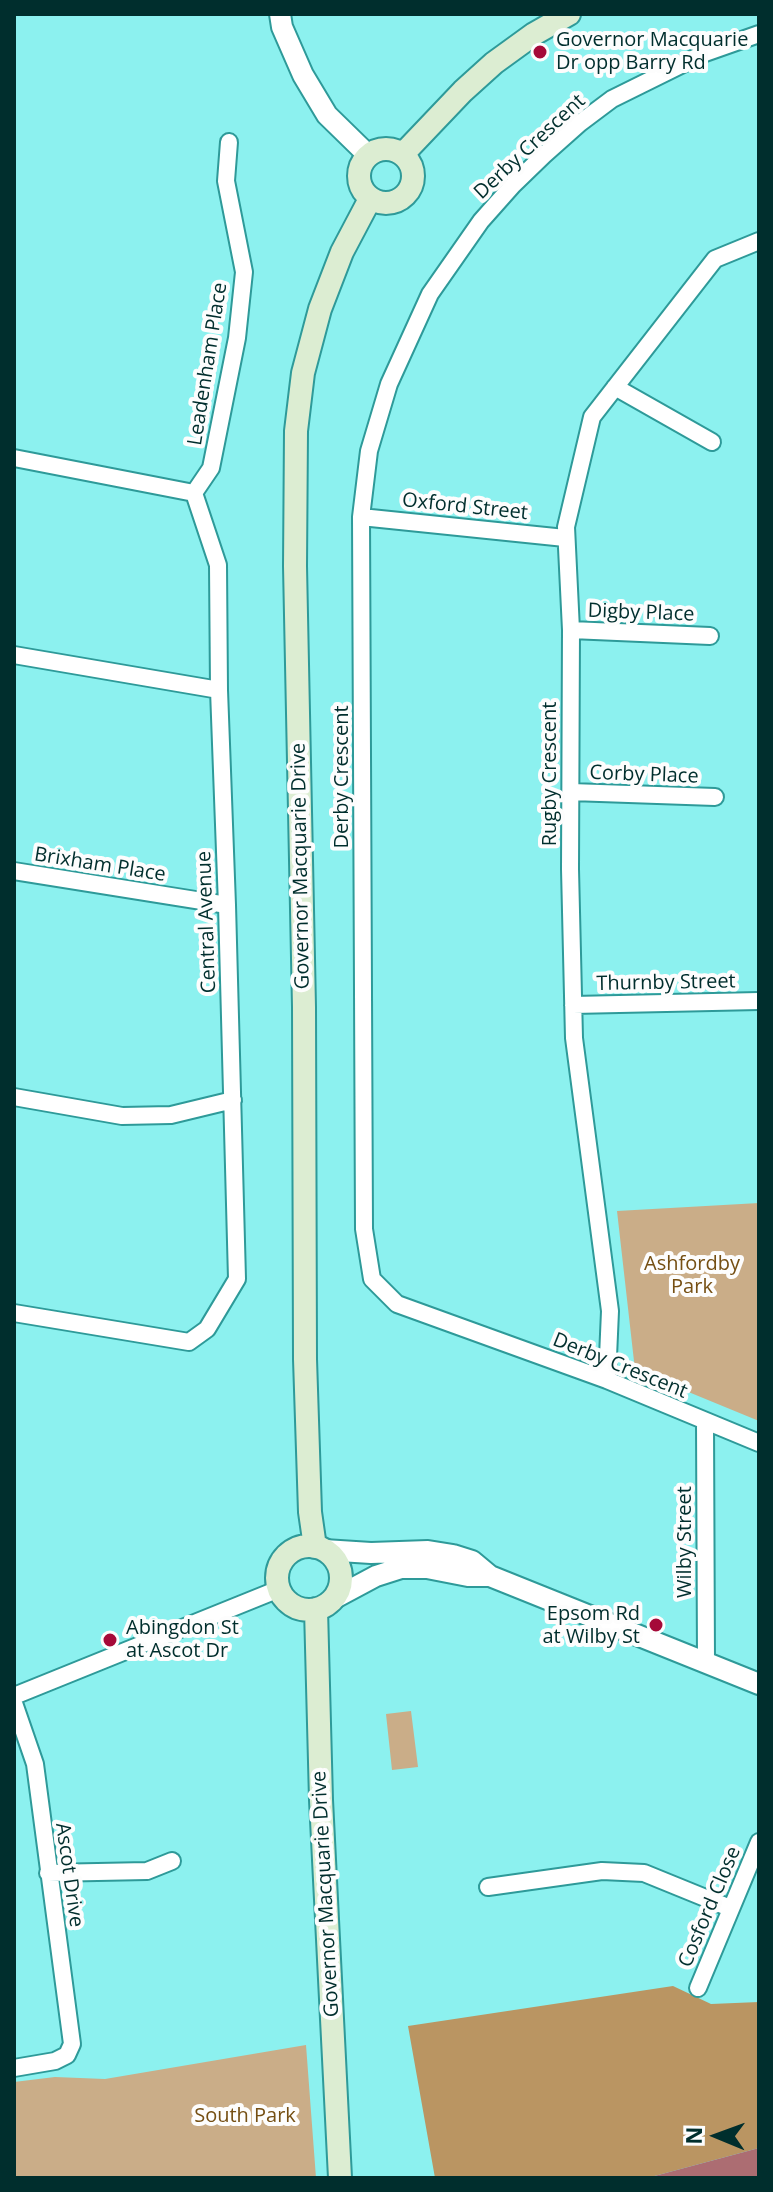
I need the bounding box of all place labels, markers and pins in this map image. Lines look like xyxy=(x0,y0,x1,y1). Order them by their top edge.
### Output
place label: Governor Macquarie Dr opp Barry Rd xyxy=(556,28,748,75)
marker: Governor Macquarie Dr opp Barry Rd xyxy=(531,43,549,61)
place label: Epsom Rd at Wilby St xyxy=(542,1602,640,1649)
place label: Abingdon St at Ascot Dr xyxy=(126,1616,239,1663)
marker: Epsom Rd at Wilby St xyxy=(647,1616,665,1634)
marker: Abingdon St at Ascot Dr xyxy=(101,1631,119,1649)

